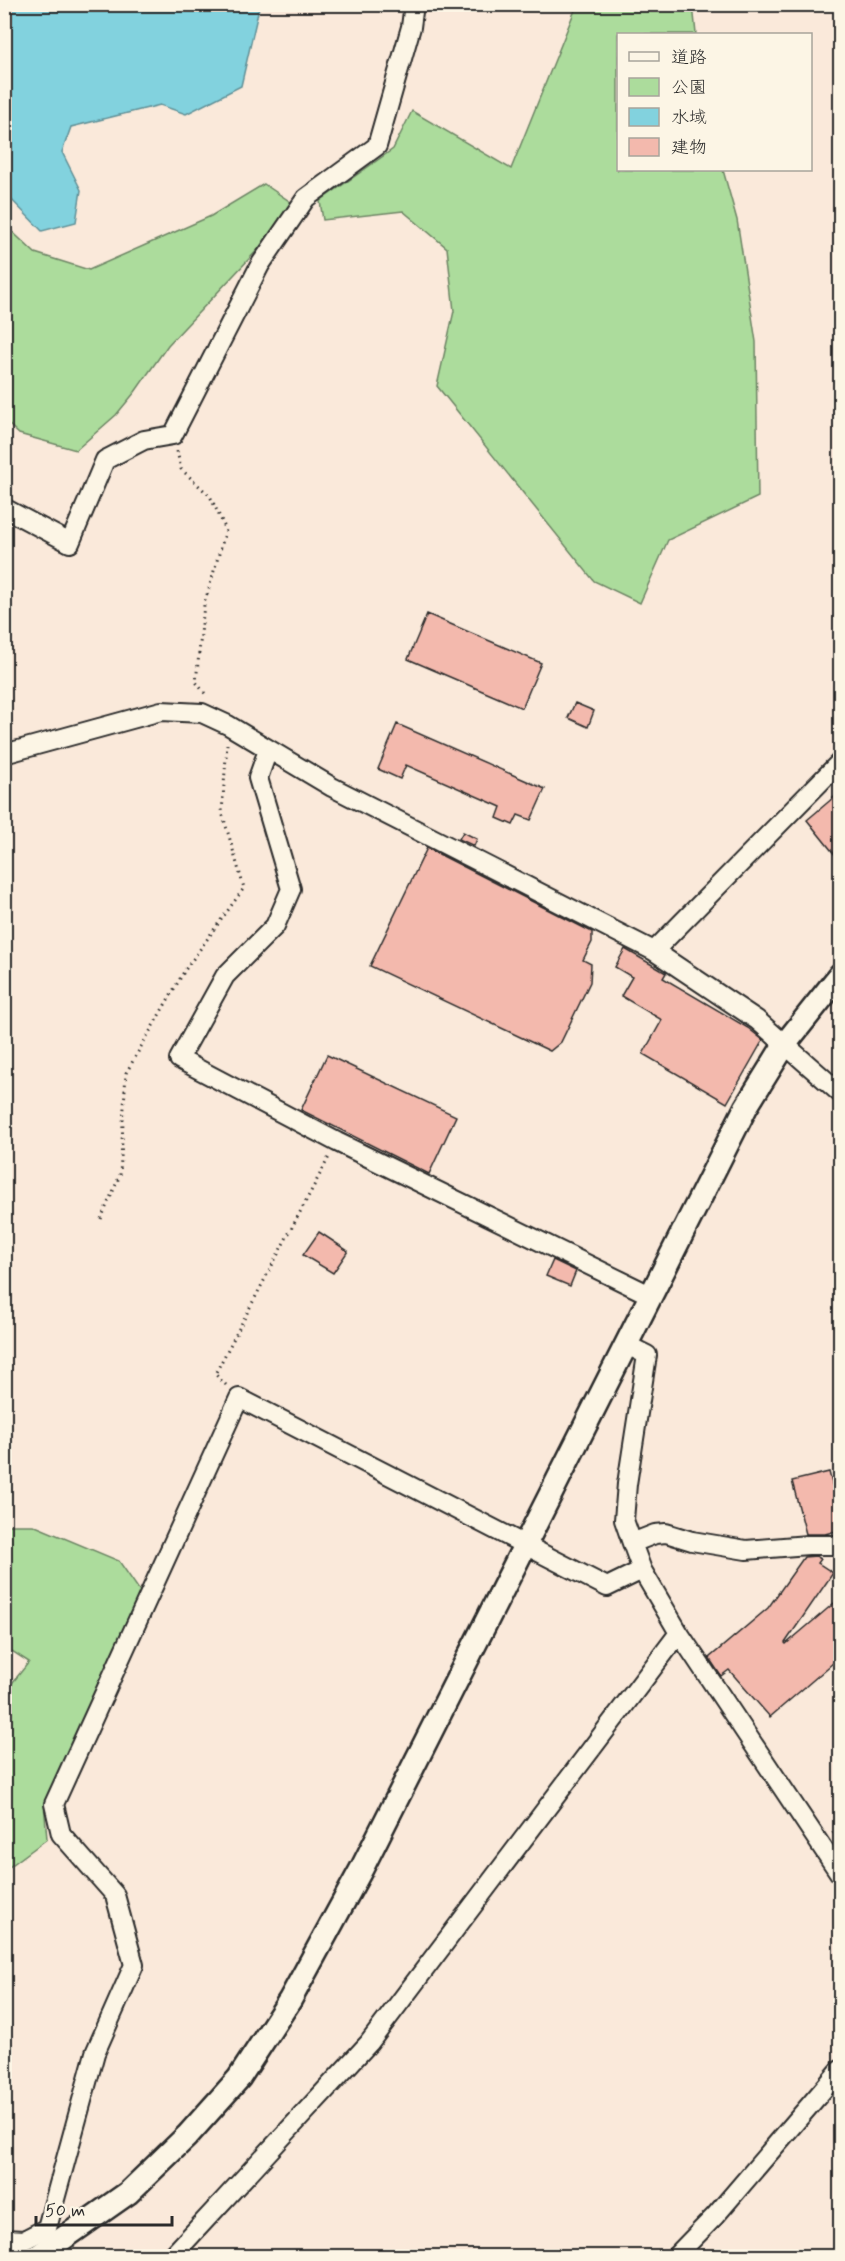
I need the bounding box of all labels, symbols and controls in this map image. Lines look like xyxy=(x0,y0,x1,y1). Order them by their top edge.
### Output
legend xyxy=(617,33,812,171)
text: 道路 xyxy=(671,46,707,70)
text: 公園 xyxy=(671,76,707,100)
text: 水域 xyxy=(671,106,707,130)
text: 建物 xyxy=(671,136,707,160)
scale bar xyxy=(36,2189,172,2227)
text: 50 m xyxy=(45,2199,85,2223)

